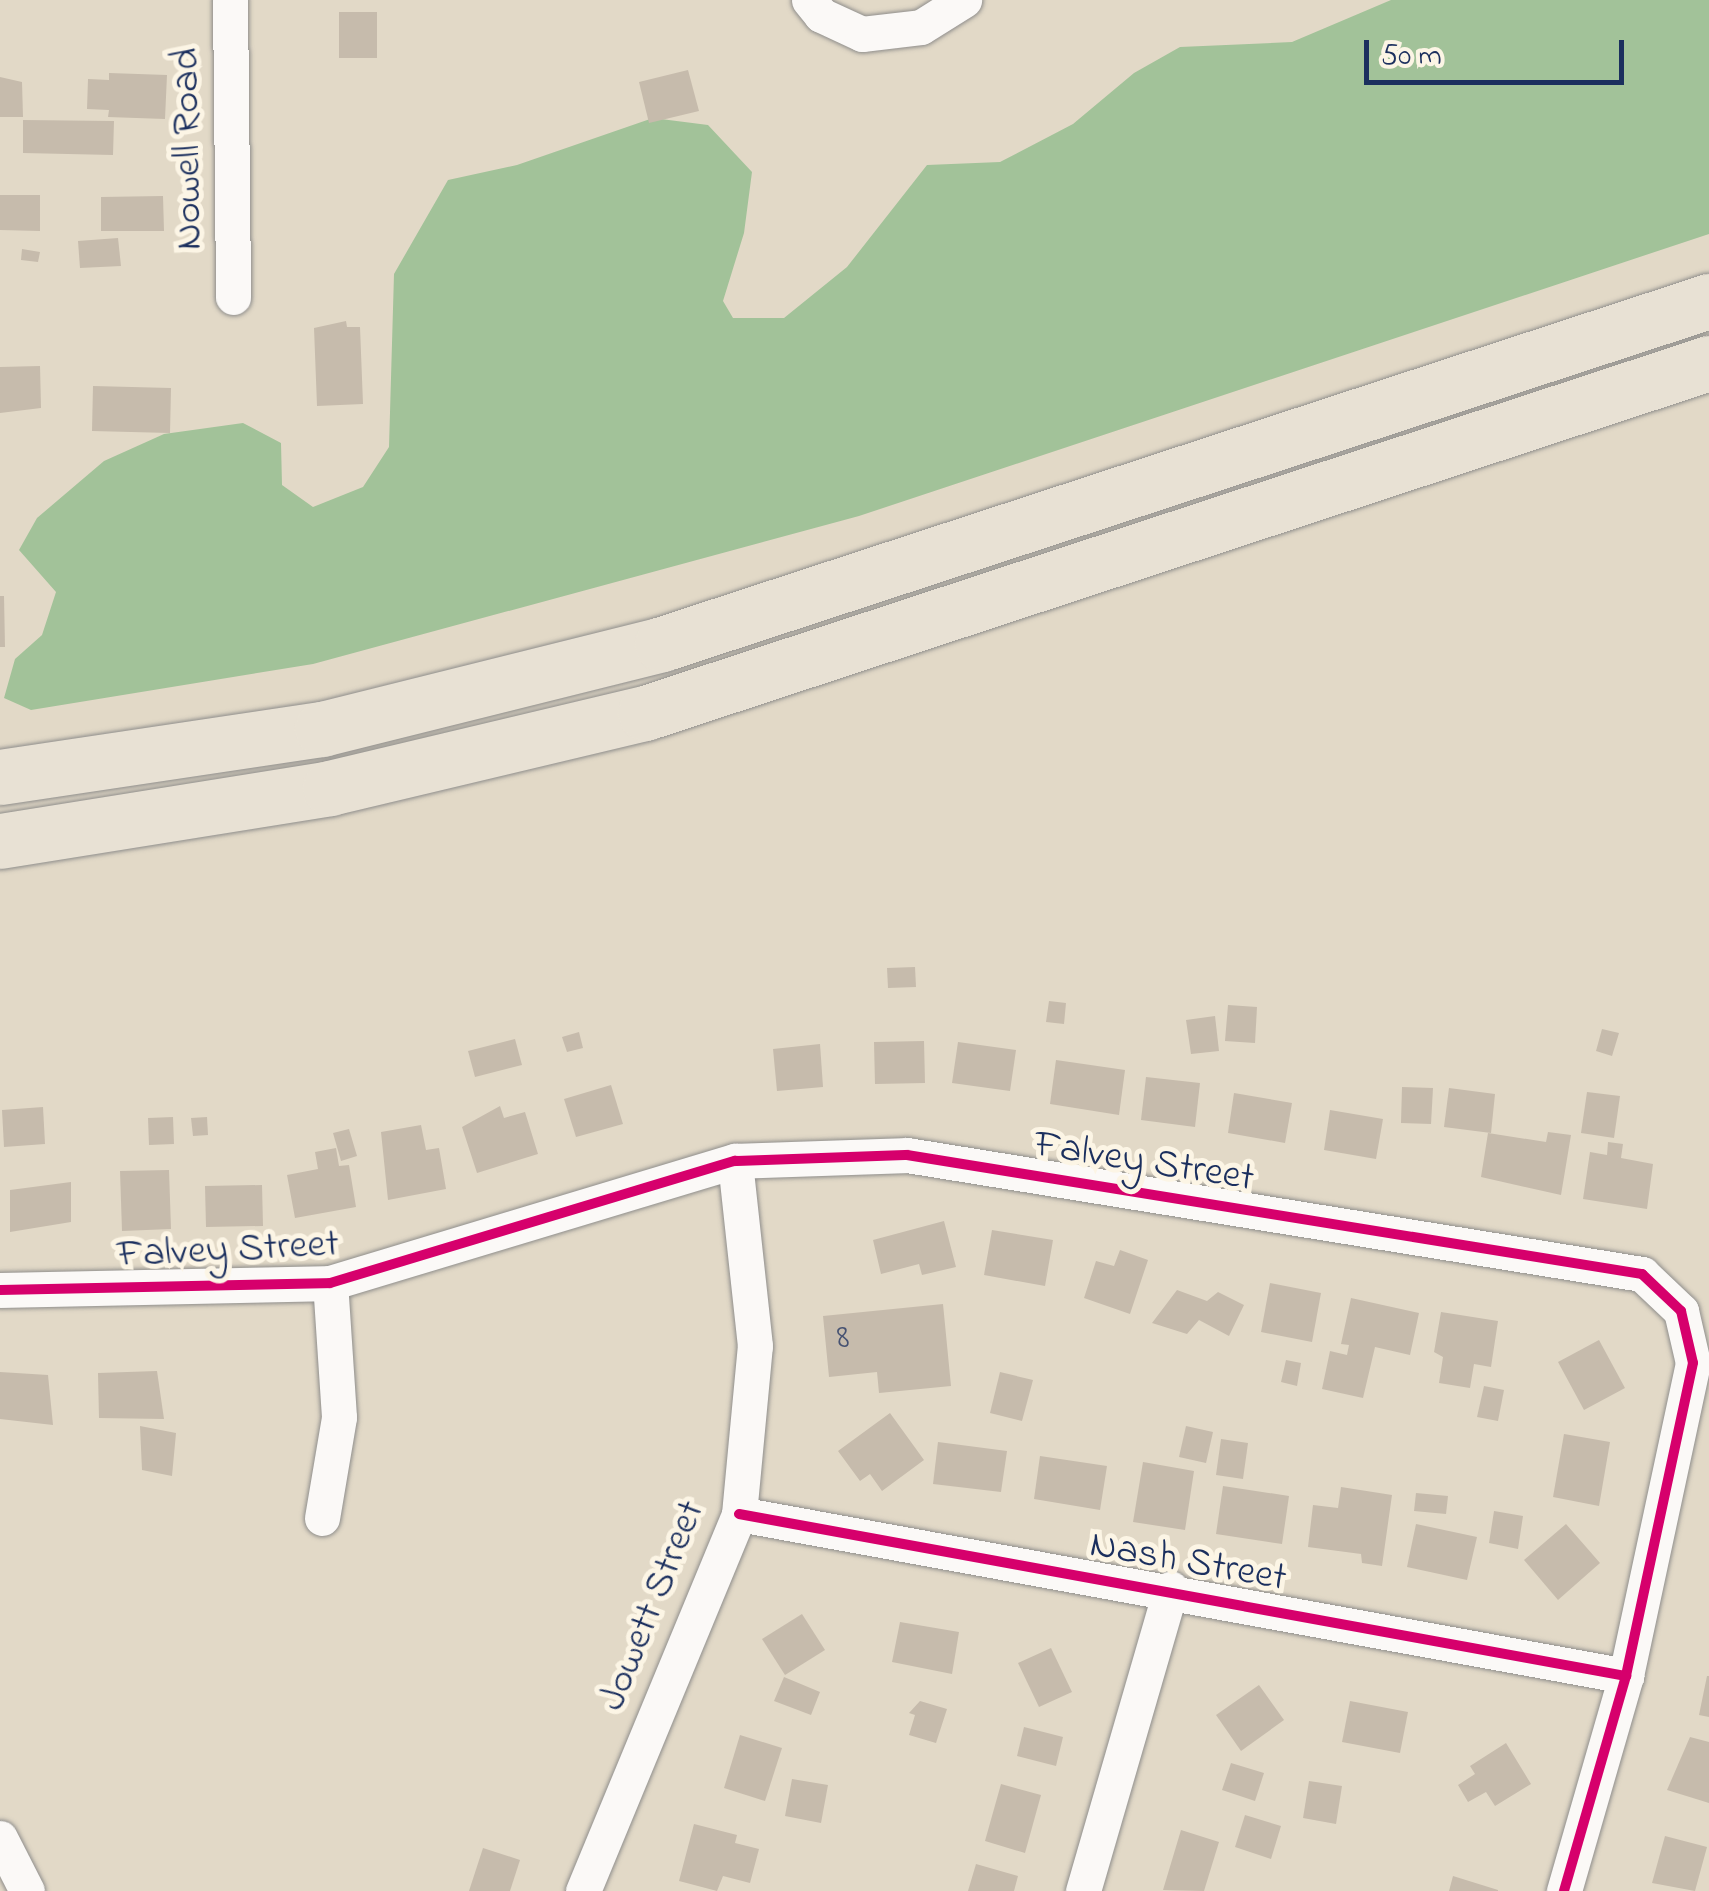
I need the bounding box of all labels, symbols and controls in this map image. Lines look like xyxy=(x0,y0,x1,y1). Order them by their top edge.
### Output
scale bar xyxy=(1369,20,1629,82)
text: 50 m xyxy=(1381,35,1442,79)
street label: Nowell Road xyxy=(163,47,215,251)
street label: Falvey Street xyxy=(1031,1122,1257,1204)
street label: Falvey Street xyxy=(116,1221,340,1281)
house number: 8 xyxy=(836,1318,850,1360)
street label: Jowett Street xyxy=(589,1494,717,1718)
street label: Nash Street xyxy=(1086,1522,1290,1604)

